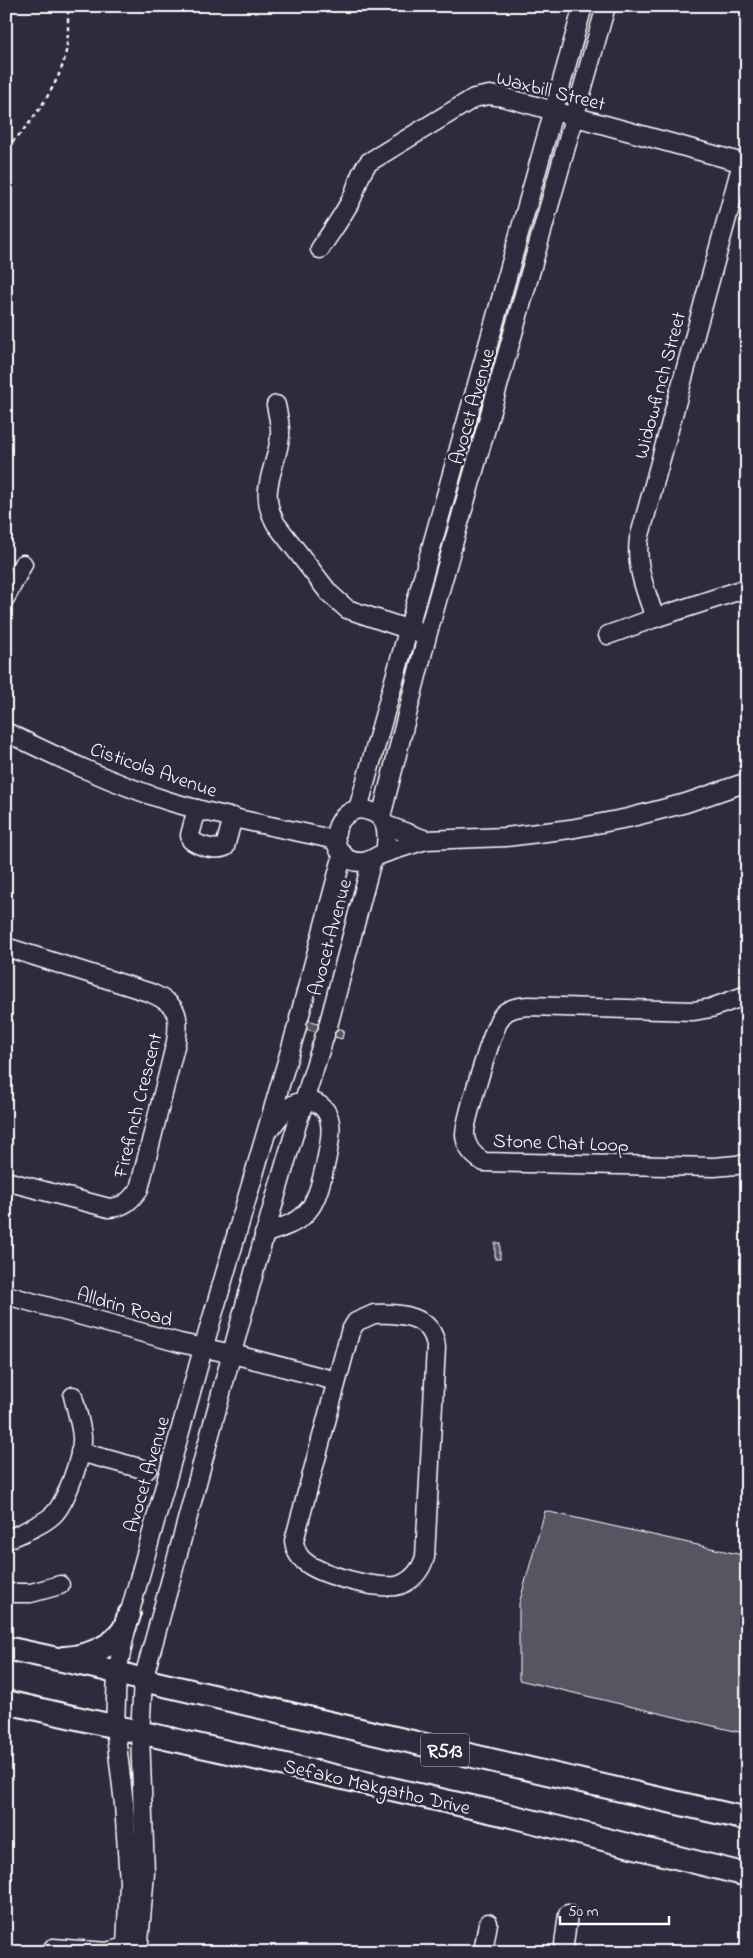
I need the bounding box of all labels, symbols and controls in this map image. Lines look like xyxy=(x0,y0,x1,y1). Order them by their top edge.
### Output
street label: Waxbill Street xyxy=(493,65,608,120)
street label: Widowfinch Street xyxy=(628,309,695,463)
street label: Avocet Avenue xyxy=(443,345,504,468)
street label: Cisticola Avenue xyxy=(86,736,221,807)
street label: Avocet Avenue xyxy=(302,876,361,999)
street label: Firefinch Crescent xyxy=(107,1030,172,1182)
street label: Stone Chat Loop xyxy=(493,1128,629,1161)
street label: Alldrin Road xyxy=(73,1281,176,1336)
street label: Avocet Avenue xyxy=(118,1413,179,1536)
road number: R513 xyxy=(421,1734,469,1766)
street label: Sefako Makgatho Drive xyxy=(280,1753,473,1825)
scale bar xyxy=(560,1893,669,1925)
text: 50 m xyxy=(568,1901,599,1923)

